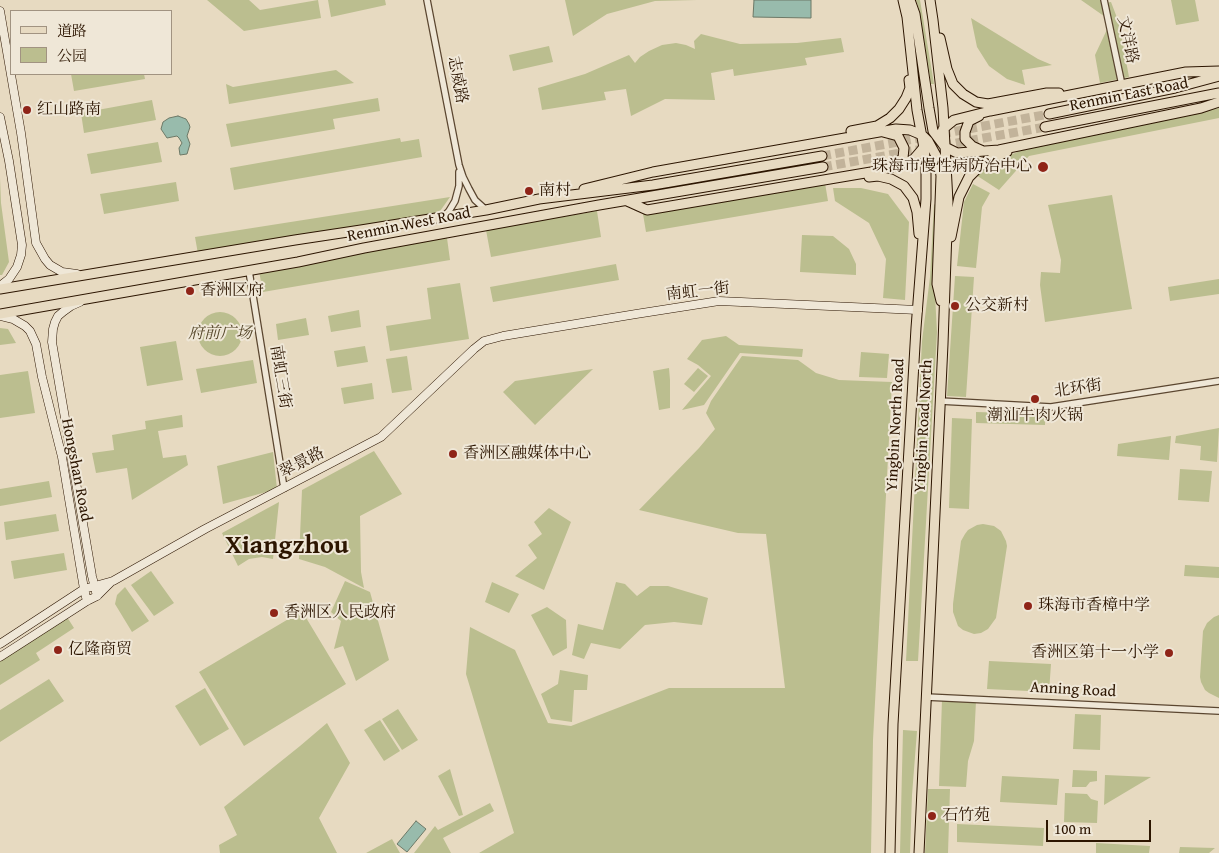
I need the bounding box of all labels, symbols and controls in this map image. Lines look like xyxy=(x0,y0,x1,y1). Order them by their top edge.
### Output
legend xyxy=(10,10,172,75)
street label: 文洋路 xyxy=(1113,15,1141,65)
text: 道路 xyxy=(57,20,87,41)
text: 公园 xyxy=(57,45,87,66)
street label: 志威路 xyxy=(443,55,471,105)
street label: Renmin East Road xyxy=(1068,74,1190,116)
place label: 红山路南 xyxy=(37,100,101,120)
marker: 红山路南 xyxy=(21,104,33,116)
place label: 珠海市慢性病防治中心 xyxy=(872,157,1032,177)
marker: 珠海市慢性病防治中心 xyxy=(1036,160,1050,174)
place label: 南村 xyxy=(539,181,571,201)
marker: 南村 xyxy=(523,185,535,197)
street label: Renmin West Road xyxy=(346,204,472,246)
street label: 南虹一街 xyxy=(665,279,731,305)
place label: 香洲区府 xyxy=(200,281,264,301)
marker: 香洲区府 xyxy=(184,285,196,297)
place label: 公交新村 xyxy=(965,296,1029,316)
marker: 公交新村 xyxy=(949,300,961,312)
park label: 府前广场 xyxy=(188,324,252,344)
street label: 南虹三街 xyxy=(266,344,294,410)
street label: Yingbin North Road xyxy=(883,358,909,492)
street label: Yingbin Road North xyxy=(911,359,937,493)
street label: 北环街 xyxy=(1053,376,1103,402)
marker: 潮汕牛肉火锅 xyxy=(1029,393,1041,405)
place label: 潮汕牛肉火锅 xyxy=(987,406,1083,426)
street label: Hongshan Road xyxy=(57,417,95,523)
street label: 翠景路 xyxy=(276,444,328,482)
place label: 香洲区融媒体中心 xyxy=(463,444,591,464)
marker: 香洲区融媒体中心 xyxy=(447,448,459,460)
district label: Xiangzhou xyxy=(225,530,349,562)
place label: 珠海市香樟中学 xyxy=(1038,596,1150,616)
marker: 珠海市香樟中学 xyxy=(1022,600,1034,612)
place label: 香洲区人民政府 xyxy=(284,603,396,623)
marker: 香洲区人民政府 xyxy=(268,607,280,619)
place label: 亿隆商贸 xyxy=(68,640,132,660)
place label: 香洲区第十一小学 xyxy=(1031,643,1159,663)
marker: 亿隆商贸 xyxy=(52,644,64,656)
marker: 香洲区第十一小学 xyxy=(1163,647,1175,659)
street label: Anning Road xyxy=(1030,678,1116,702)
place label: 石竹苑 xyxy=(942,806,990,826)
marker: 石竹苑 xyxy=(926,810,938,822)
scale bar xyxy=(1049,810,1154,842)
text: 100 m xyxy=(1054,818,1091,839)

